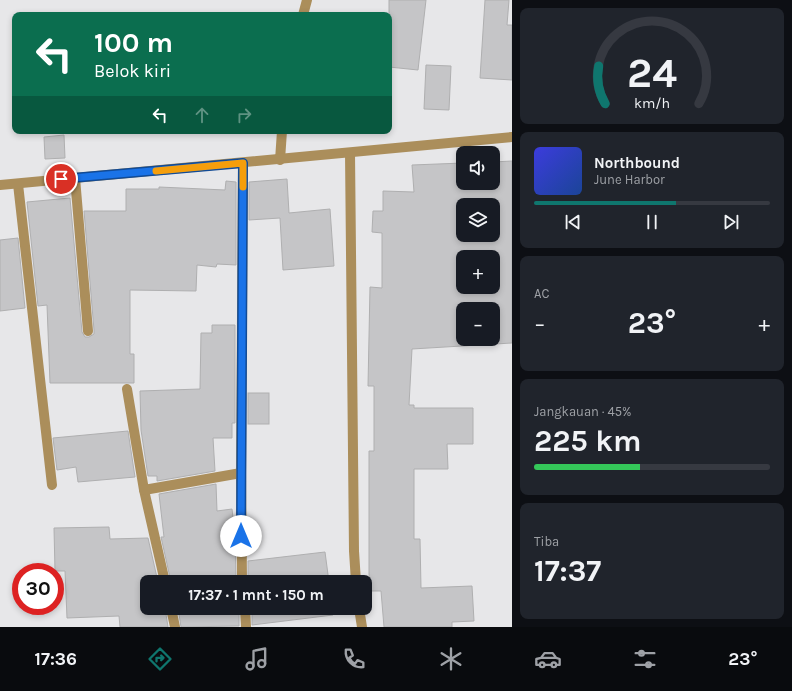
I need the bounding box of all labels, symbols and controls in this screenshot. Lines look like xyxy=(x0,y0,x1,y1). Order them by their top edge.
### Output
text: 100 m xyxy=(94,26,173,59)
icon: left xyxy=(28,28,80,80)
text: 24 xyxy=(627,49,677,97)
text: Belok kiri xyxy=(94,60,171,82)
text: km/h xyxy=(634,94,670,111)
icon: left xyxy=(149,104,171,126)
icon: ahead xyxy=(191,104,213,126)
icon: right xyxy=(233,104,255,126)
map controls xyxy=(456,146,500,346)
button: sound xyxy=(456,146,500,190)
text: Northbound xyxy=(594,154,680,172)
pin xyxy=(44,162,78,196)
icon: arrive xyxy=(50,168,72,190)
text: June Harbor xyxy=(594,172,665,187)
button: layers xyxy=(456,198,500,242)
icon: previous xyxy=(562,211,584,233)
icon: pause xyxy=(641,211,663,233)
icon: next xyxy=(720,211,742,233)
button: + xyxy=(456,250,500,294)
text: AC xyxy=(534,286,549,301)
button: − xyxy=(456,302,500,346)
text: 23° xyxy=(628,305,676,341)
text: − xyxy=(534,311,546,337)
text: + xyxy=(758,311,770,337)
text: Jangkauan · 45% xyxy=(534,404,631,419)
text: 225 km xyxy=(534,423,642,459)
position arrow xyxy=(220,515,262,557)
text: Tiba xyxy=(534,534,559,549)
text: 17:37 xyxy=(534,553,601,589)
speed limit sign: 30 xyxy=(12,563,64,615)
text: 17:37 · 1 mnt · 150 m xyxy=(188,586,324,604)
icon: directions xyxy=(146,645,174,673)
icon: music xyxy=(243,645,271,673)
icon: phone xyxy=(340,645,368,673)
icon: climate xyxy=(437,645,465,673)
icon: car xyxy=(534,645,562,673)
icon: filters xyxy=(631,645,659,673)
text: 17:36 xyxy=(35,648,77,670)
text: 23° xyxy=(728,648,757,670)

